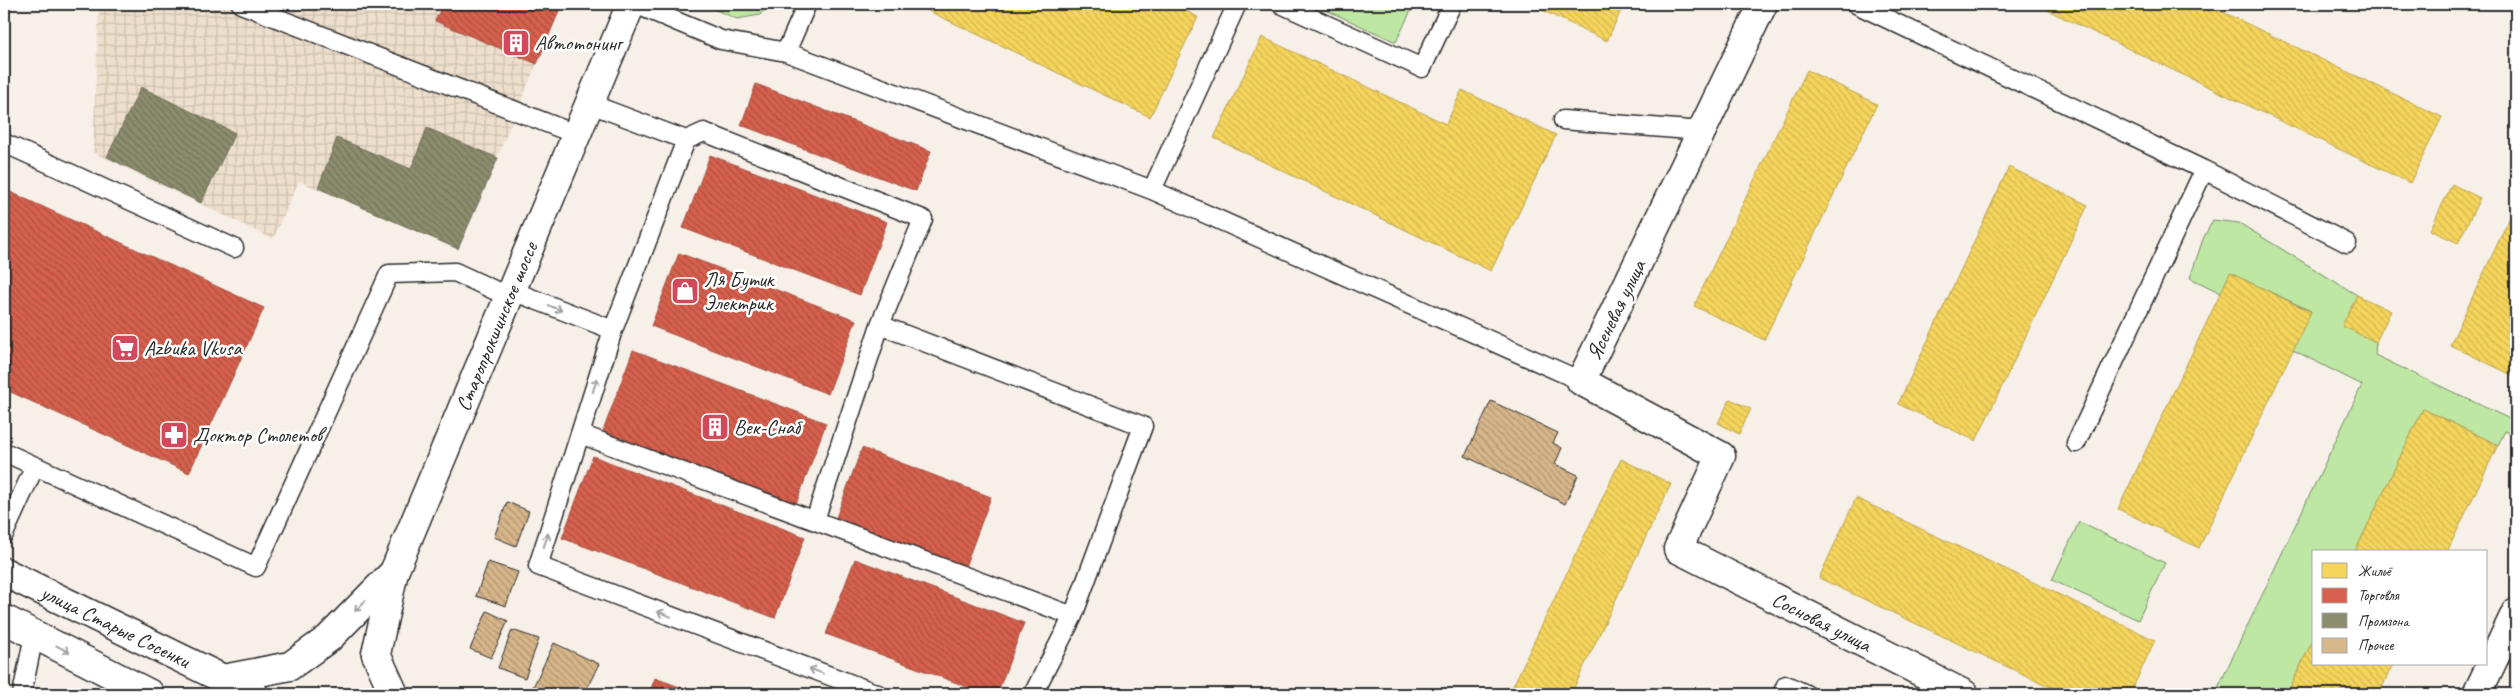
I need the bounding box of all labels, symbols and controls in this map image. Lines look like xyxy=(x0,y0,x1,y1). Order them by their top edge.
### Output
building icon: Автотонинг xyxy=(501,28,531,58)
place label: Автотонинг xyxy=(535,30,625,56)
street label: Старопрокшинское шоссе xyxy=(450,237,544,415)
street label: Ясеневая улица xyxy=(1581,254,1652,364)
place label: Ля Бутик Электрик xyxy=(704,266,776,316)
shop icon: Ля Бутик Электрик xyxy=(670,276,700,306)
one-way arrow xyxy=(548,304,563,313)
supermarket icon: Azbuka Vkusa xyxy=(110,333,140,363)
place label: Azbuka Vkusa xyxy=(144,335,244,361)
one-way arrow xyxy=(591,377,601,393)
building icon: Век-Снаб xyxy=(700,412,730,442)
place label: Век-Снаб xyxy=(734,414,803,440)
pharmacy icon: Доктор Столетов xyxy=(159,420,189,450)
place label: Доктор Столетов xyxy=(193,422,327,448)
one-way arrow xyxy=(542,532,552,548)
legend xyxy=(2312,550,2488,666)
text: Жильё xyxy=(2358,562,2393,581)
street label: улица Старые Сосенки xyxy=(35,578,195,674)
street label: Сосновая улица xyxy=(1768,586,1877,659)
text: Торговля xyxy=(2358,586,2401,605)
one-way arrow xyxy=(354,600,366,613)
one-way arrow xyxy=(657,609,672,618)
text: Промзона xyxy=(2358,612,2410,631)
text: Прочее xyxy=(2358,636,2394,655)
one-way arrow xyxy=(55,644,70,654)
one-way arrow xyxy=(809,666,824,675)

